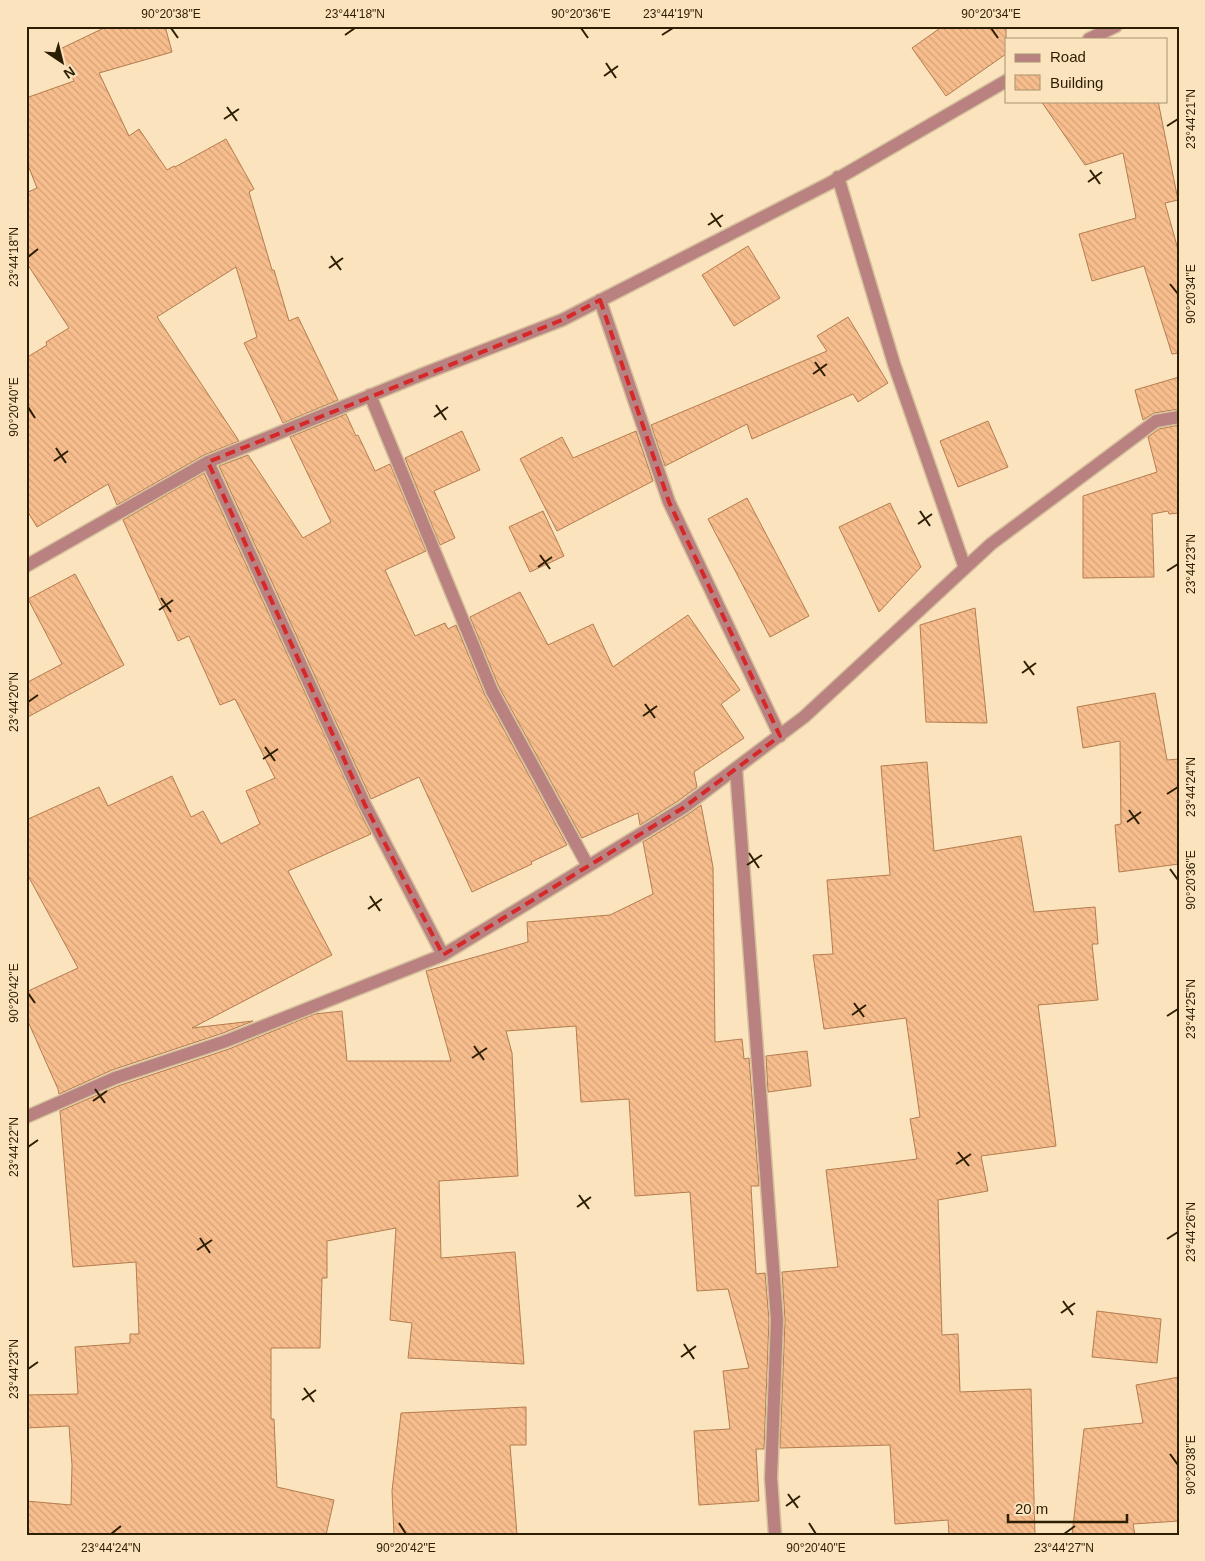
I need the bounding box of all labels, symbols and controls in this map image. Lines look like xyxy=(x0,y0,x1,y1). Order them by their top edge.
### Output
text: 90°20'38"E xyxy=(141,7,201,21)
text: 23°44'18"N xyxy=(325,7,385,21)
text: 90°20'36"E xyxy=(551,7,611,21)
text: 23°44'19"N xyxy=(643,7,703,21)
text: 90°20'34"E xyxy=(961,7,1021,21)
north arrow xyxy=(38,38,88,88)
legend xyxy=(1005,38,1168,102)
text: Road xyxy=(1050,48,1086,65)
text: N xyxy=(61,63,78,82)
text: Building xyxy=(1050,74,1103,91)
text: 23°44'21"N xyxy=(1184,89,1198,149)
text: 23°44'18"N xyxy=(7,227,21,287)
text: 90°20'34"E xyxy=(1184,264,1198,324)
text: 90°20'40"E xyxy=(7,377,21,437)
text: 23°44'23"N xyxy=(1184,534,1198,594)
text: 23°44'20"N xyxy=(7,672,21,732)
text: 23°44'24"N xyxy=(1184,757,1198,817)
text: 90°20'36"E xyxy=(1184,850,1198,910)
text: 90°20'42"E xyxy=(7,963,21,1023)
text: 23°44'25"N xyxy=(1184,979,1198,1039)
text: 23°44'22"N xyxy=(7,1117,21,1177)
text: 23°44'26"N xyxy=(1184,1202,1198,1262)
text: 23°44'23"N xyxy=(7,1339,21,1399)
text: 90°20'38"E xyxy=(1184,1435,1198,1495)
scale bar xyxy=(1008,1491,1126,1523)
text: 20 m xyxy=(1015,1500,1048,1517)
text: 23°44'24"N xyxy=(81,1541,141,1555)
text: 90°20'42"E xyxy=(376,1541,436,1555)
text: 90°20'40"E xyxy=(786,1541,846,1555)
text: 23°44'27"N xyxy=(1034,1541,1094,1555)

